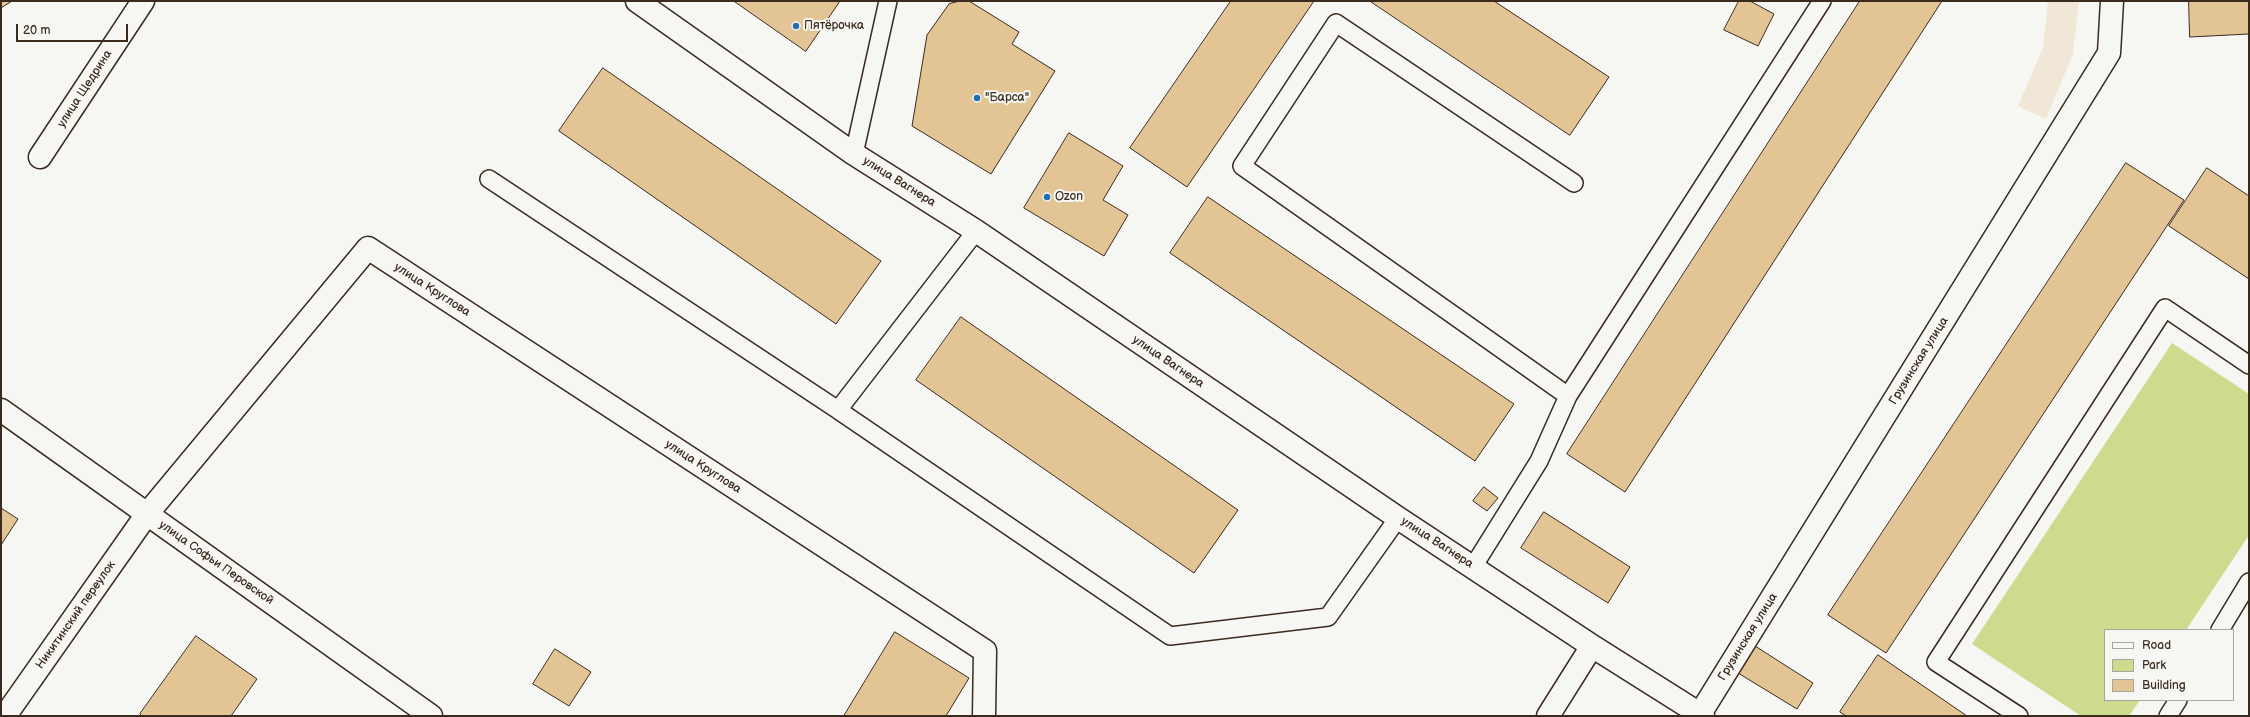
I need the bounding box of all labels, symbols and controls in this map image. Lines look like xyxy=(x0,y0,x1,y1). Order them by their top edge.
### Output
scale bar xyxy=(18,16,130,42)
place label: Пятёрочка xyxy=(804,19,864,33)
marker: Пятёрочка xyxy=(791,21,801,31)
text: 20 m xyxy=(23,23,50,38)
street label: улица Щедрина xyxy=(55,48,115,130)
place label: "Барса" xyxy=(985,91,1029,105)
marker: "Барса" xyxy=(972,93,982,103)
street label: улица Вагнера xyxy=(860,154,938,210)
place label: Ozon xyxy=(1055,190,1083,204)
marker: Ozon xyxy=(1042,192,1052,202)
street label: улица Круглова xyxy=(391,260,473,320)
street label: Грузинская улица xyxy=(1886,315,1952,407)
street label: улица Вагнера xyxy=(1129,333,1207,391)
street label: улица Круглова xyxy=(662,437,744,497)
street label: улица Вагнера xyxy=(1398,514,1476,572)
street label: улица Софьи Перовской xyxy=(156,518,276,608)
street label: Никитинский переулок xyxy=(33,558,119,672)
street label: Грузинская улица xyxy=(1715,591,1781,683)
legend xyxy=(2104,629,2234,701)
text: Road xyxy=(2142,638,2171,653)
text: Park xyxy=(2142,658,2166,673)
text: Building xyxy=(2142,678,2186,693)

